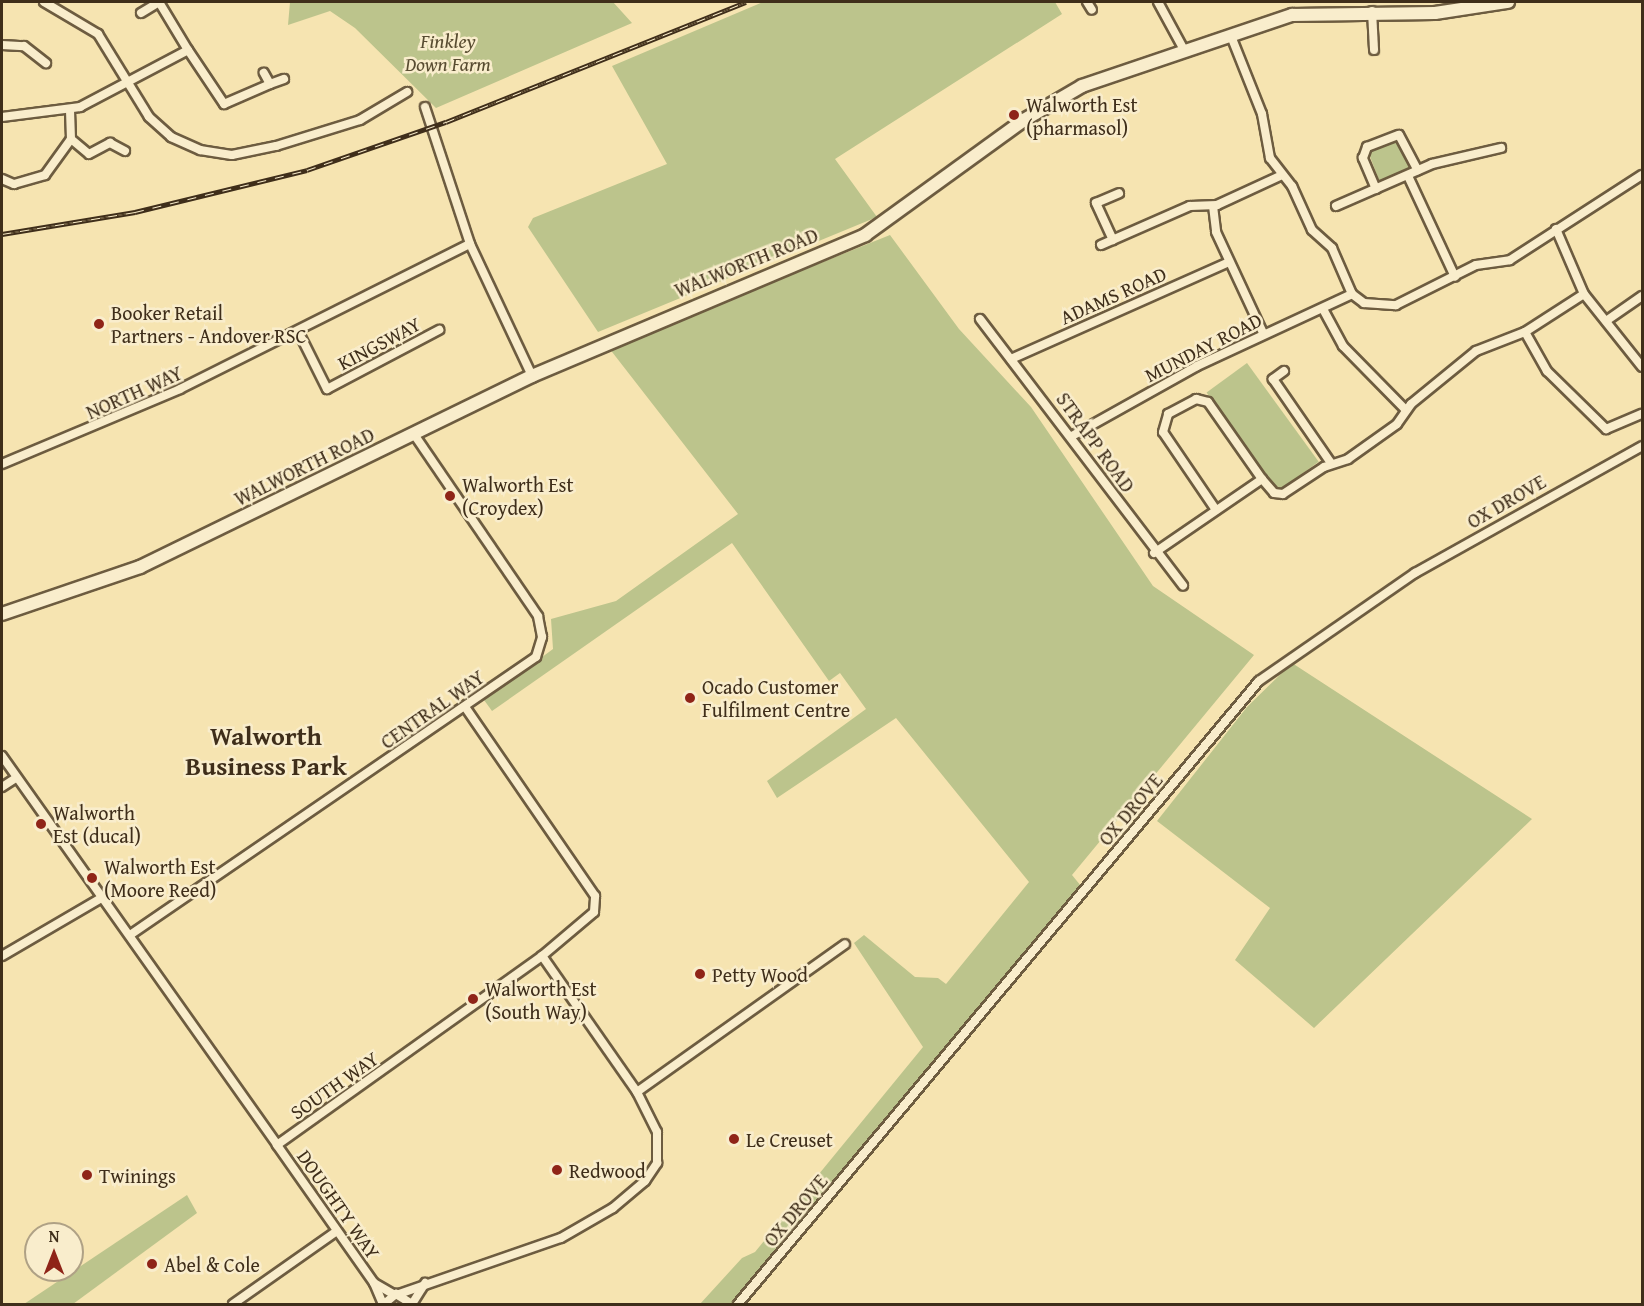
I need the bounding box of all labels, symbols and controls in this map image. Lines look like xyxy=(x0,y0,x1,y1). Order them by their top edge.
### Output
park label: Finkley Down Farm xyxy=(405,28,491,75)
place label: Walworth Est (pharmasol) xyxy=(1026,92,1137,139)
marker: Walworth Est (pharmasol) xyxy=(1007,108,1021,122)
street label: WALWORTH ROAD xyxy=(671,222,821,302)
street label: ADAMS ROAD xyxy=(1056,261,1170,329)
place label: Booker Retail Partners - Andover RSC xyxy=(111,300,306,347)
street label: MUNDAY ROAD xyxy=(1140,307,1266,387)
street label: KINGSWAY xyxy=(333,311,425,375)
marker: Booker Retail Partners - Andover RSC xyxy=(92,317,106,331)
street label: NORTH WAY xyxy=(82,360,186,424)
street label: STRAPP ROAD xyxy=(1052,387,1140,497)
street label: WALWORTH ROAD xyxy=(230,422,378,510)
street label: OX DROVE xyxy=(1462,469,1550,533)
place label: Walworth Est (Croydex) xyxy=(462,472,573,519)
marker: Walworth Est (Croydex) xyxy=(443,489,457,503)
street label: CENTRAL WAY xyxy=(376,665,488,753)
place label: Ocado Customer Fulfilment Centre xyxy=(702,674,850,721)
marker: Ocado Customer Fulfilment Centre xyxy=(683,691,697,705)
district label: Walworth Business Park xyxy=(185,720,347,782)
street label: OX DROVE xyxy=(1093,768,1167,850)
place label: Walworth Est (ducal) xyxy=(53,801,141,848)
marker: Walworth Est (ducal) xyxy=(34,817,48,831)
place label: Walworth Est (Moore Reed) xyxy=(104,855,216,902)
marker: Walworth Est (Moore Reed) xyxy=(85,871,99,885)
place label: Petty Wood xyxy=(712,962,808,986)
marker: Petty Wood xyxy=(693,967,707,981)
place label: Walworth Est (South Way) xyxy=(485,976,596,1023)
marker: Walworth Est (South Way) xyxy=(466,992,480,1006)
street label: SOUTH WAY xyxy=(285,1046,383,1124)
place label: Le Creuset xyxy=(746,1127,833,1151)
marker: Le Creuset xyxy=(727,1132,741,1146)
street label: DOUGHTY WAY xyxy=(292,1145,386,1263)
place label: Redwood xyxy=(569,1158,646,1182)
place label: Twinings xyxy=(99,1163,176,1187)
marker: Redwood xyxy=(550,1163,564,1177)
marker: Twinings xyxy=(80,1168,94,1182)
street label: OX DROVE xyxy=(758,1169,832,1251)
north arrow xyxy=(24,1222,84,1282)
text: N xyxy=(49,1224,59,1248)
place label: Abel & Cole xyxy=(164,1252,260,1276)
marker: Abel & Cole xyxy=(145,1257,159,1271)

